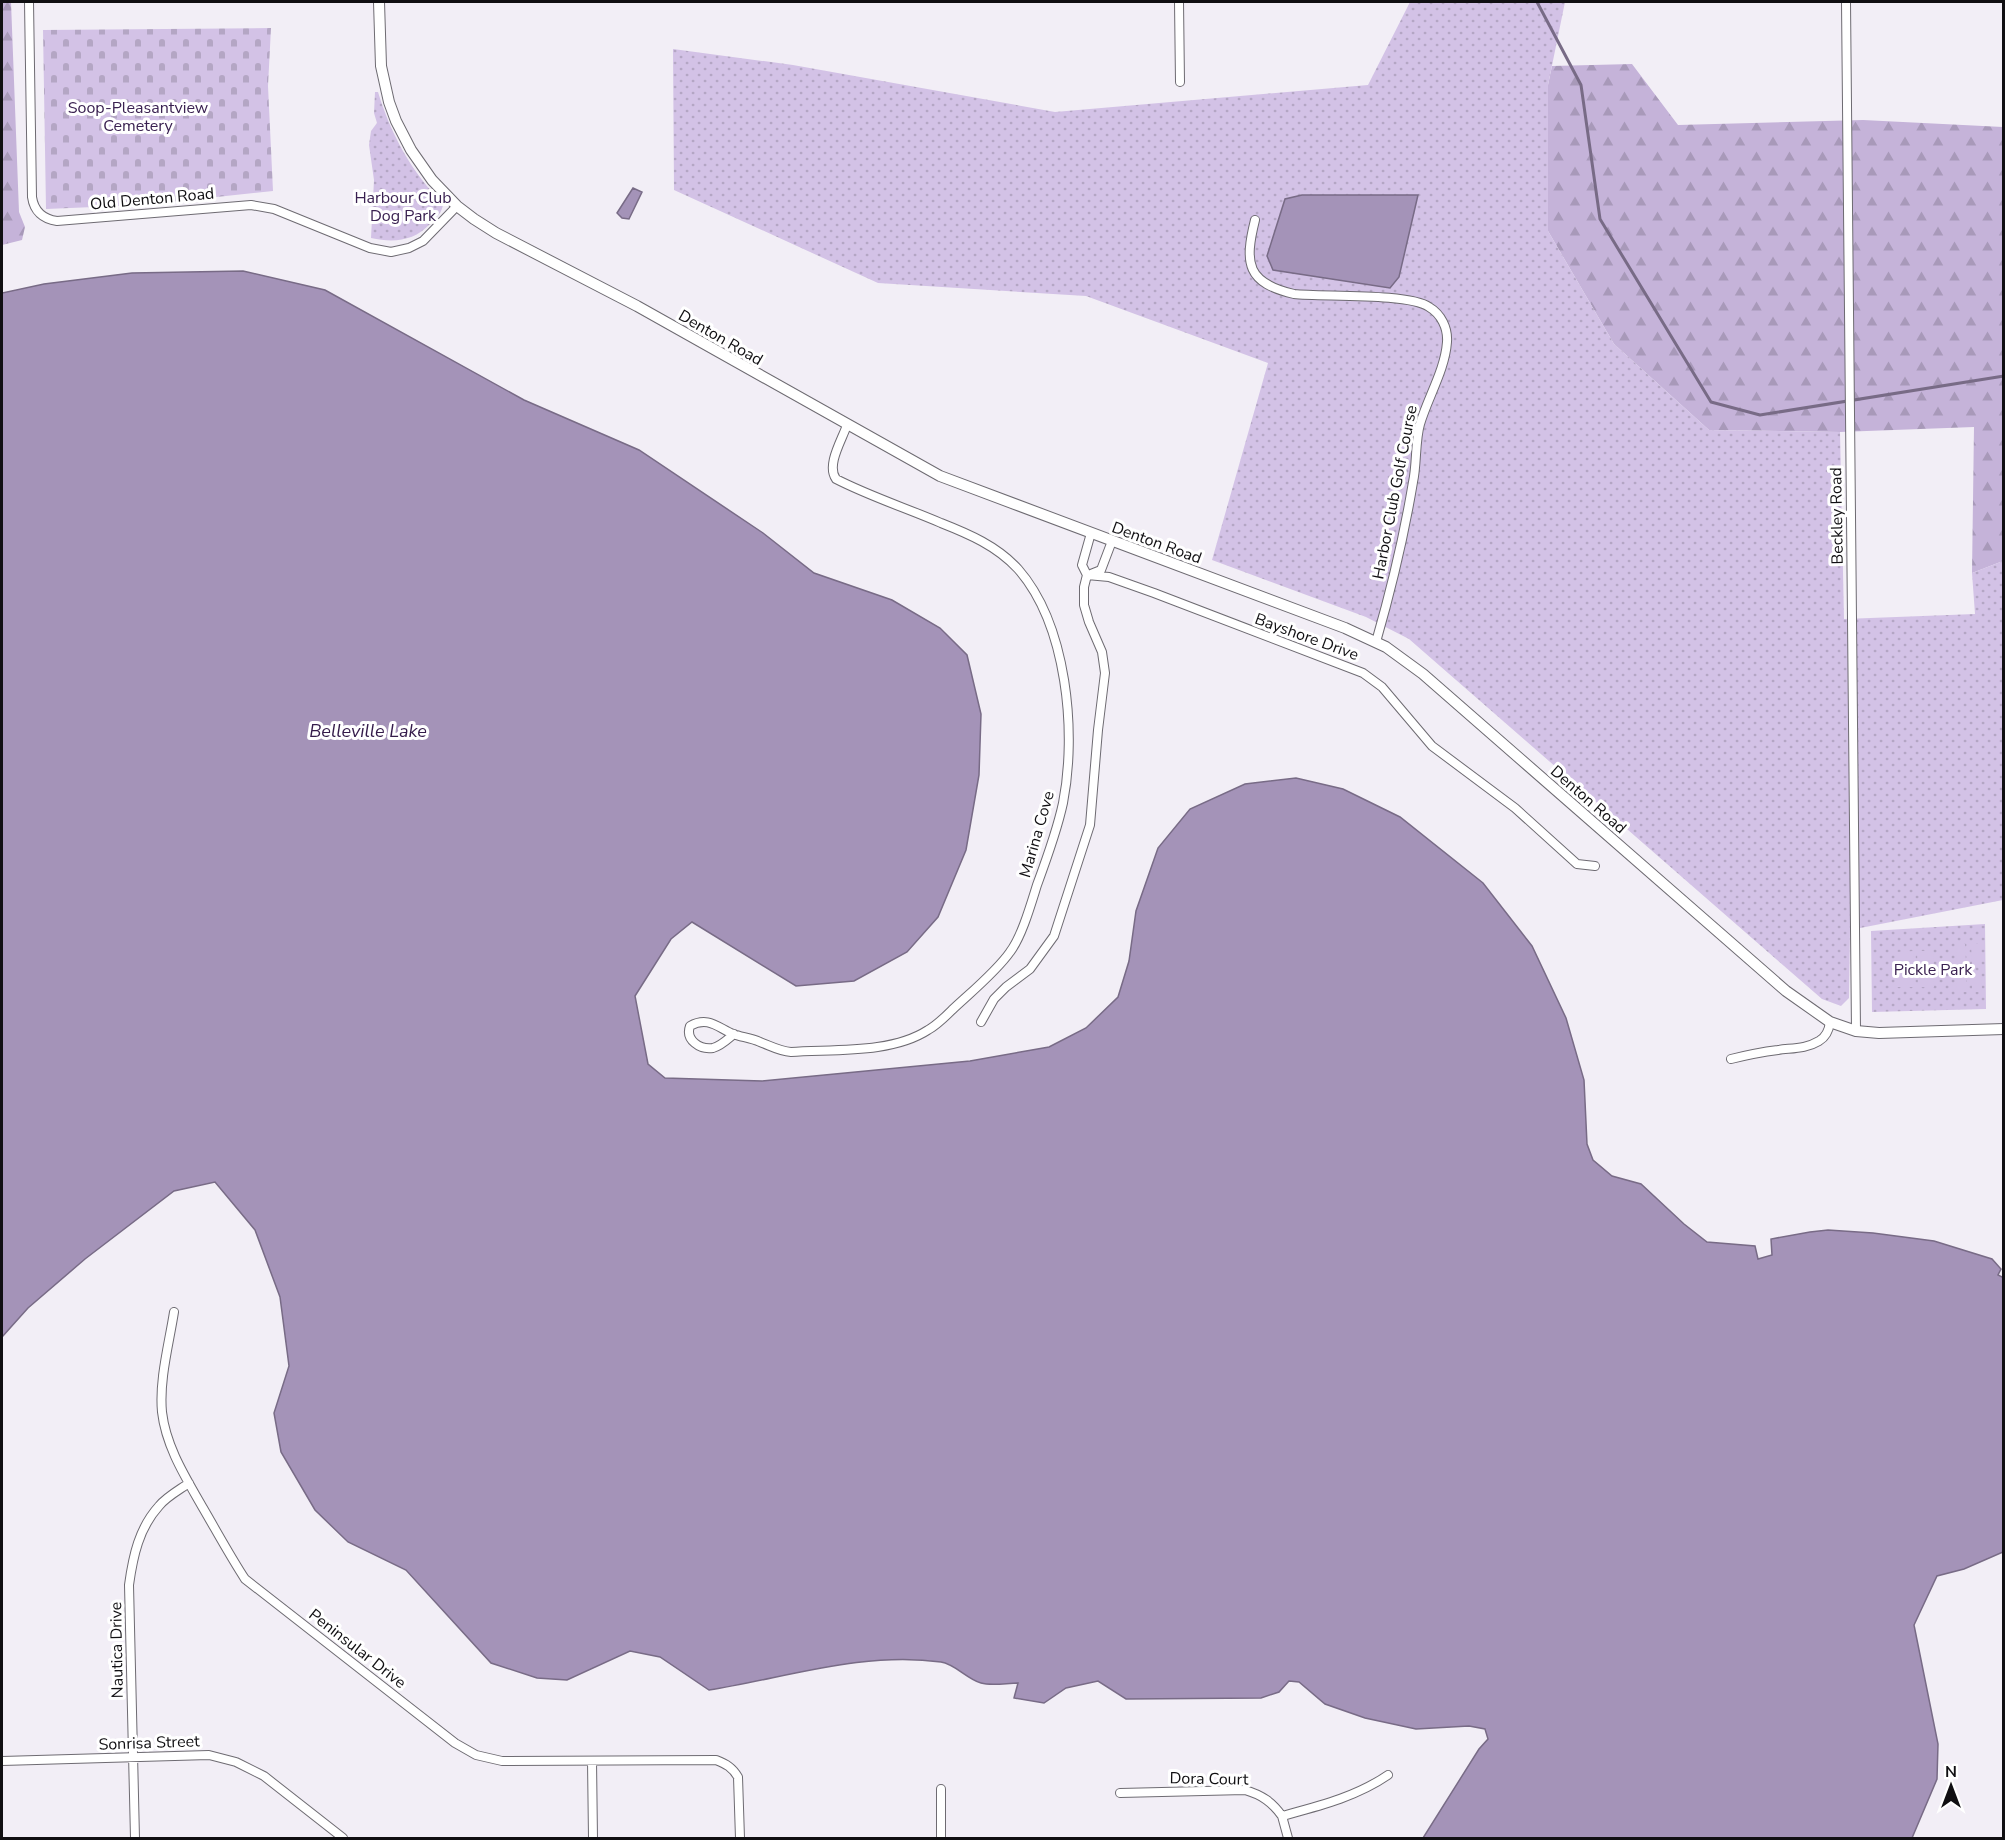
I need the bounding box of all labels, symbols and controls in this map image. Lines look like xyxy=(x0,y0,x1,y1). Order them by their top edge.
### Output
park label: Soop-Pleasantview Cemetery xyxy=(68,97,209,137)
street label: Old Denton Road xyxy=(89,183,215,215)
park label: Harbour Club Dog Park xyxy=(354,187,452,227)
street label: Denton Road xyxy=(674,305,767,371)
street label: Harbor Club Golf Course xyxy=(1367,403,1423,581)
street label: Beckley Road xyxy=(1825,467,1849,565)
street label: Denton Road xyxy=(1109,516,1205,569)
street label: Bayshore Drive xyxy=(1252,608,1362,666)
water label: Belleville Lake xyxy=(309,719,427,743)
street label: Denton Road xyxy=(1546,761,1631,839)
street label: Marina Cove xyxy=(1014,789,1060,880)
park label: Pickle Park xyxy=(1894,959,1973,981)
street label: Nautica Drive xyxy=(105,1602,129,1698)
street label: Peninsular Drive xyxy=(304,1604,411,1694)
street label: Sonrisa Street xyxy=(98,1730,200,1756)
north arrow xyxy=(1921,1756,1981,1816)
text: N xyxy=(1945,1761,1957,1783)
street label: Dora Court xyxy=(1169,1767,1249,1791)

